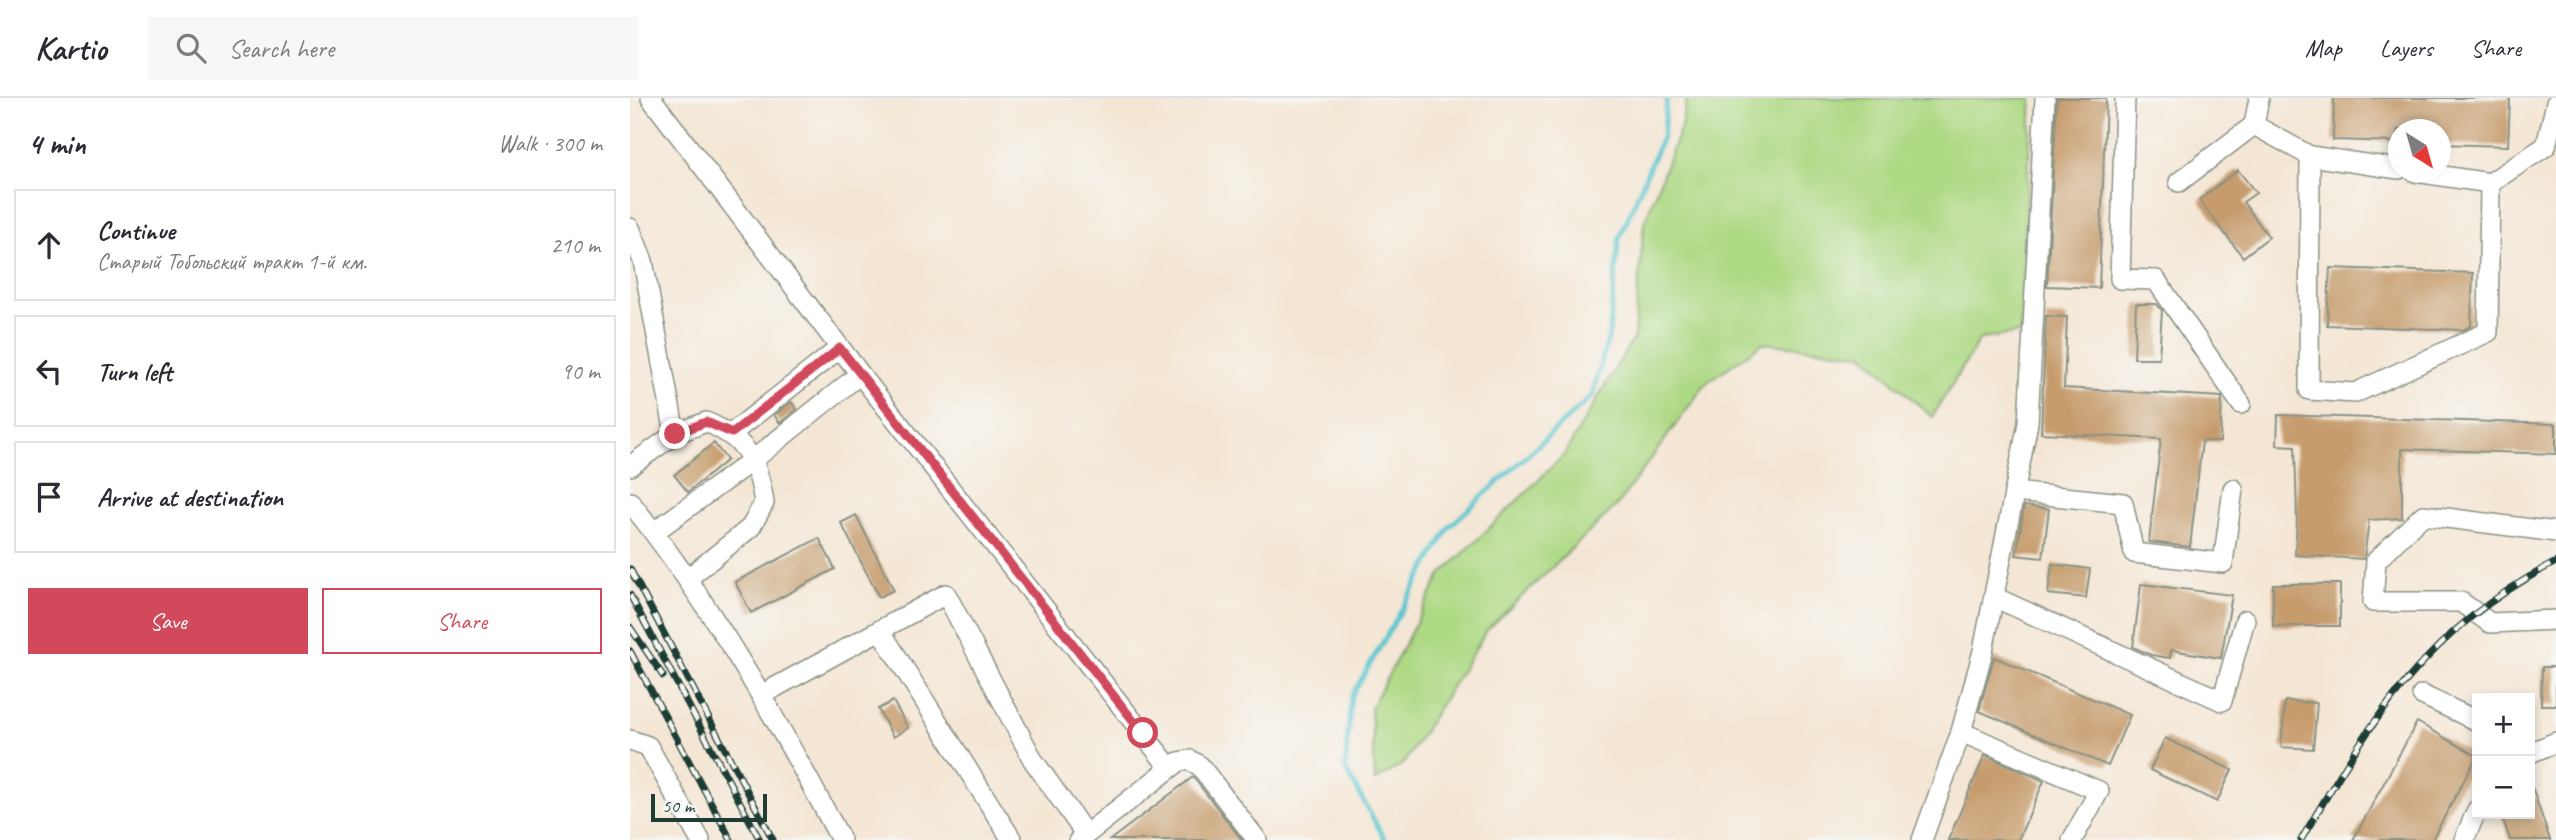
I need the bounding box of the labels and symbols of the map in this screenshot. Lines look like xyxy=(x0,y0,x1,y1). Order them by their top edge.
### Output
north arrow xyxy=(2388,119,2451,182)
route end xyxy=(659,418,690,449)
route start xyxy=(1127,717,1158,748)
scale bar xyxy=(651,791,766,823)

